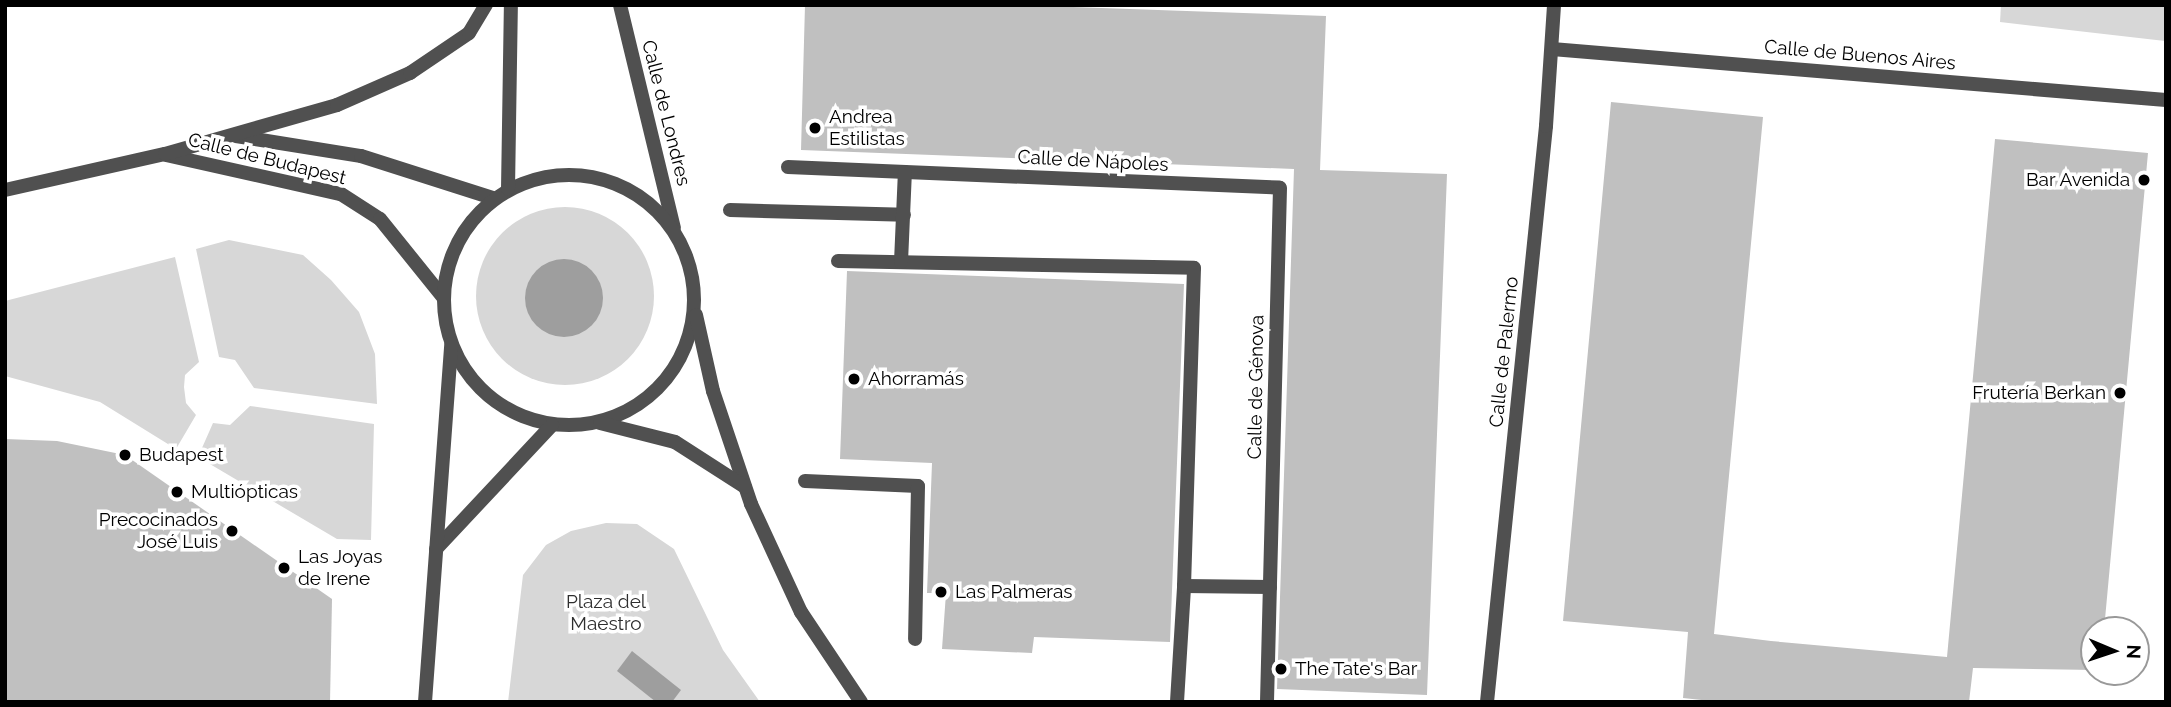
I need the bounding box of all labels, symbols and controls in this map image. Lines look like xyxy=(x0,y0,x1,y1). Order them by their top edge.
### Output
street label: Calle de Buenos Aires xyxy=(1763,35,1957,75)
street label: Calle de Londres xyxy=(637,38,695,188)
place label: Andrea Estilistas xyxy=(829,106,905,150)
marker: Andrea Estilistas xyxy=(807,120,823,136)
street label: Calle de Budapest xyxy=(186,128,348,190)
street label: Calle de Nápoles xyxy=(1017,146,1169,176)
place label: Bar Avenida xyxy=(2025,169,2130,191)
marker: Bar Avenida xyxy=(2136,172,2152,188)
street label: Calle de Palermo xyxy=(1485,276,1523,428)
street label: Calle de Génova xyxy=(1243,315,1269,459)
place label: Ahorramás xyxy=(868,368,964,390)
marker: Ahorramás xyxy=(846,371,862,387)
place label: Frutería Berkan xyxy=(1972,382,2106,404)
marker: Frutería Berkan xyxy=(2112,385,2128,401)
place label: Budapest xyxy=(139,444,224,466)
marker: Budapest xyxy=(117,447,133,463)
place label: Multiópticas xyxy=(191,481,298,503)
marker: Multiópticas xyxy=(169,484,185,500)
place label: Precocinados José Luis xyxy=(99,509,218,553)
marker: Precocinados José Luis xyxy=(224,523,240,539)
place label: Las Joyas de Irene xyxy=(298,546,383,590)
marker: Las Joyas de Irene xyxy=(276,560,292,576)
place label: Las Palmeras xyxy=(955,581,1072,603)
marker: Las Palmeras xyxy=(933,584,949,600)
park label: Plaza del Maestro xyxy=(566,591,646,635)
north arrow xyxy=(2080,616,2150,686)
text: N xyxy=(2123,644,2145,659)
place label: The Tate's Bar xyxy=(1295,658,1418,680)
marker: The Tate's Bar xyxy=(1273,661,1289,677)

